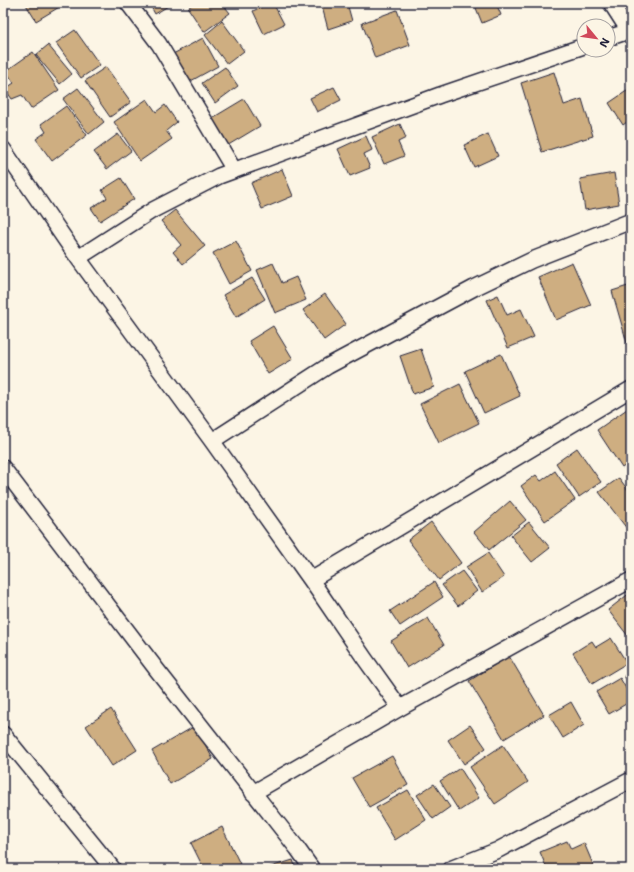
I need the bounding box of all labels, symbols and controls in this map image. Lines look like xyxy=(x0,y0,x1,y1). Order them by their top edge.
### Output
north arrow xyxy=(576,18,616,58)
text: N xyxy=(595,35,613,50)

